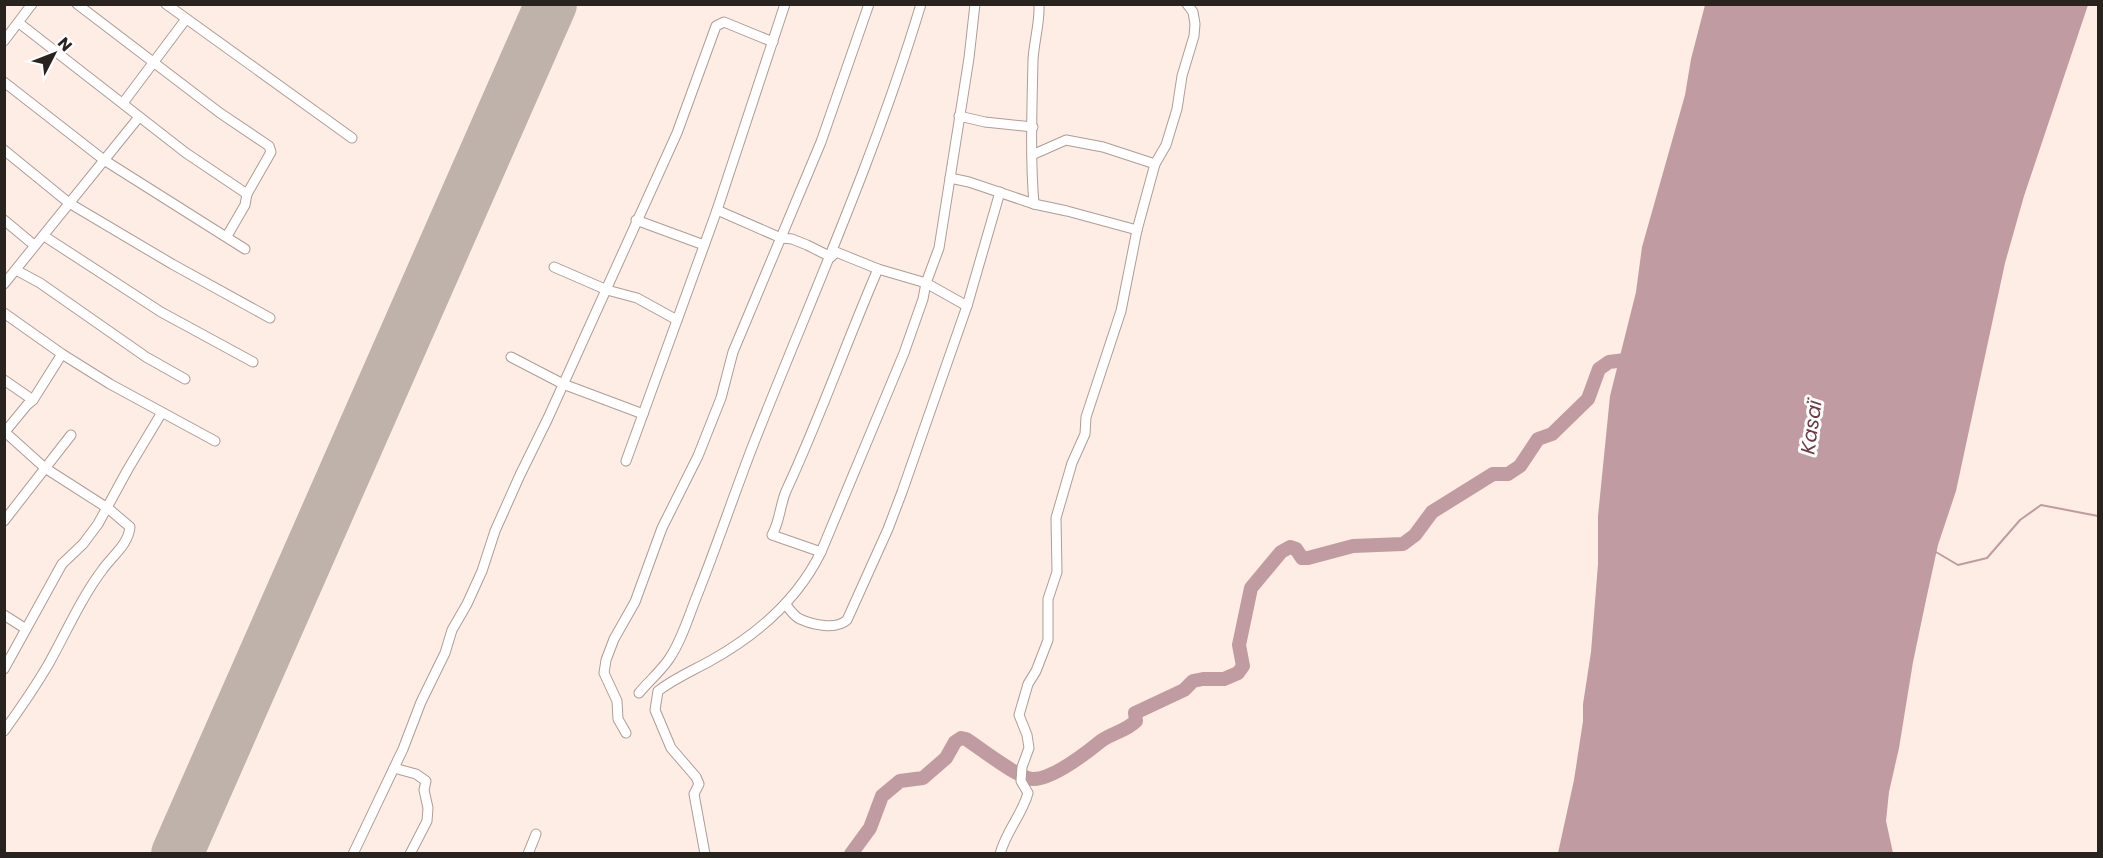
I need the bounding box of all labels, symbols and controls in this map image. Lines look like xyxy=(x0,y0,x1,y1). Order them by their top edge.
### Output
north arrow xyxy=(24,24,84,84)
text: N xyxy=(52,32,77,56)
water label: Kasaï xyxy=(1793,396,1829,456)

